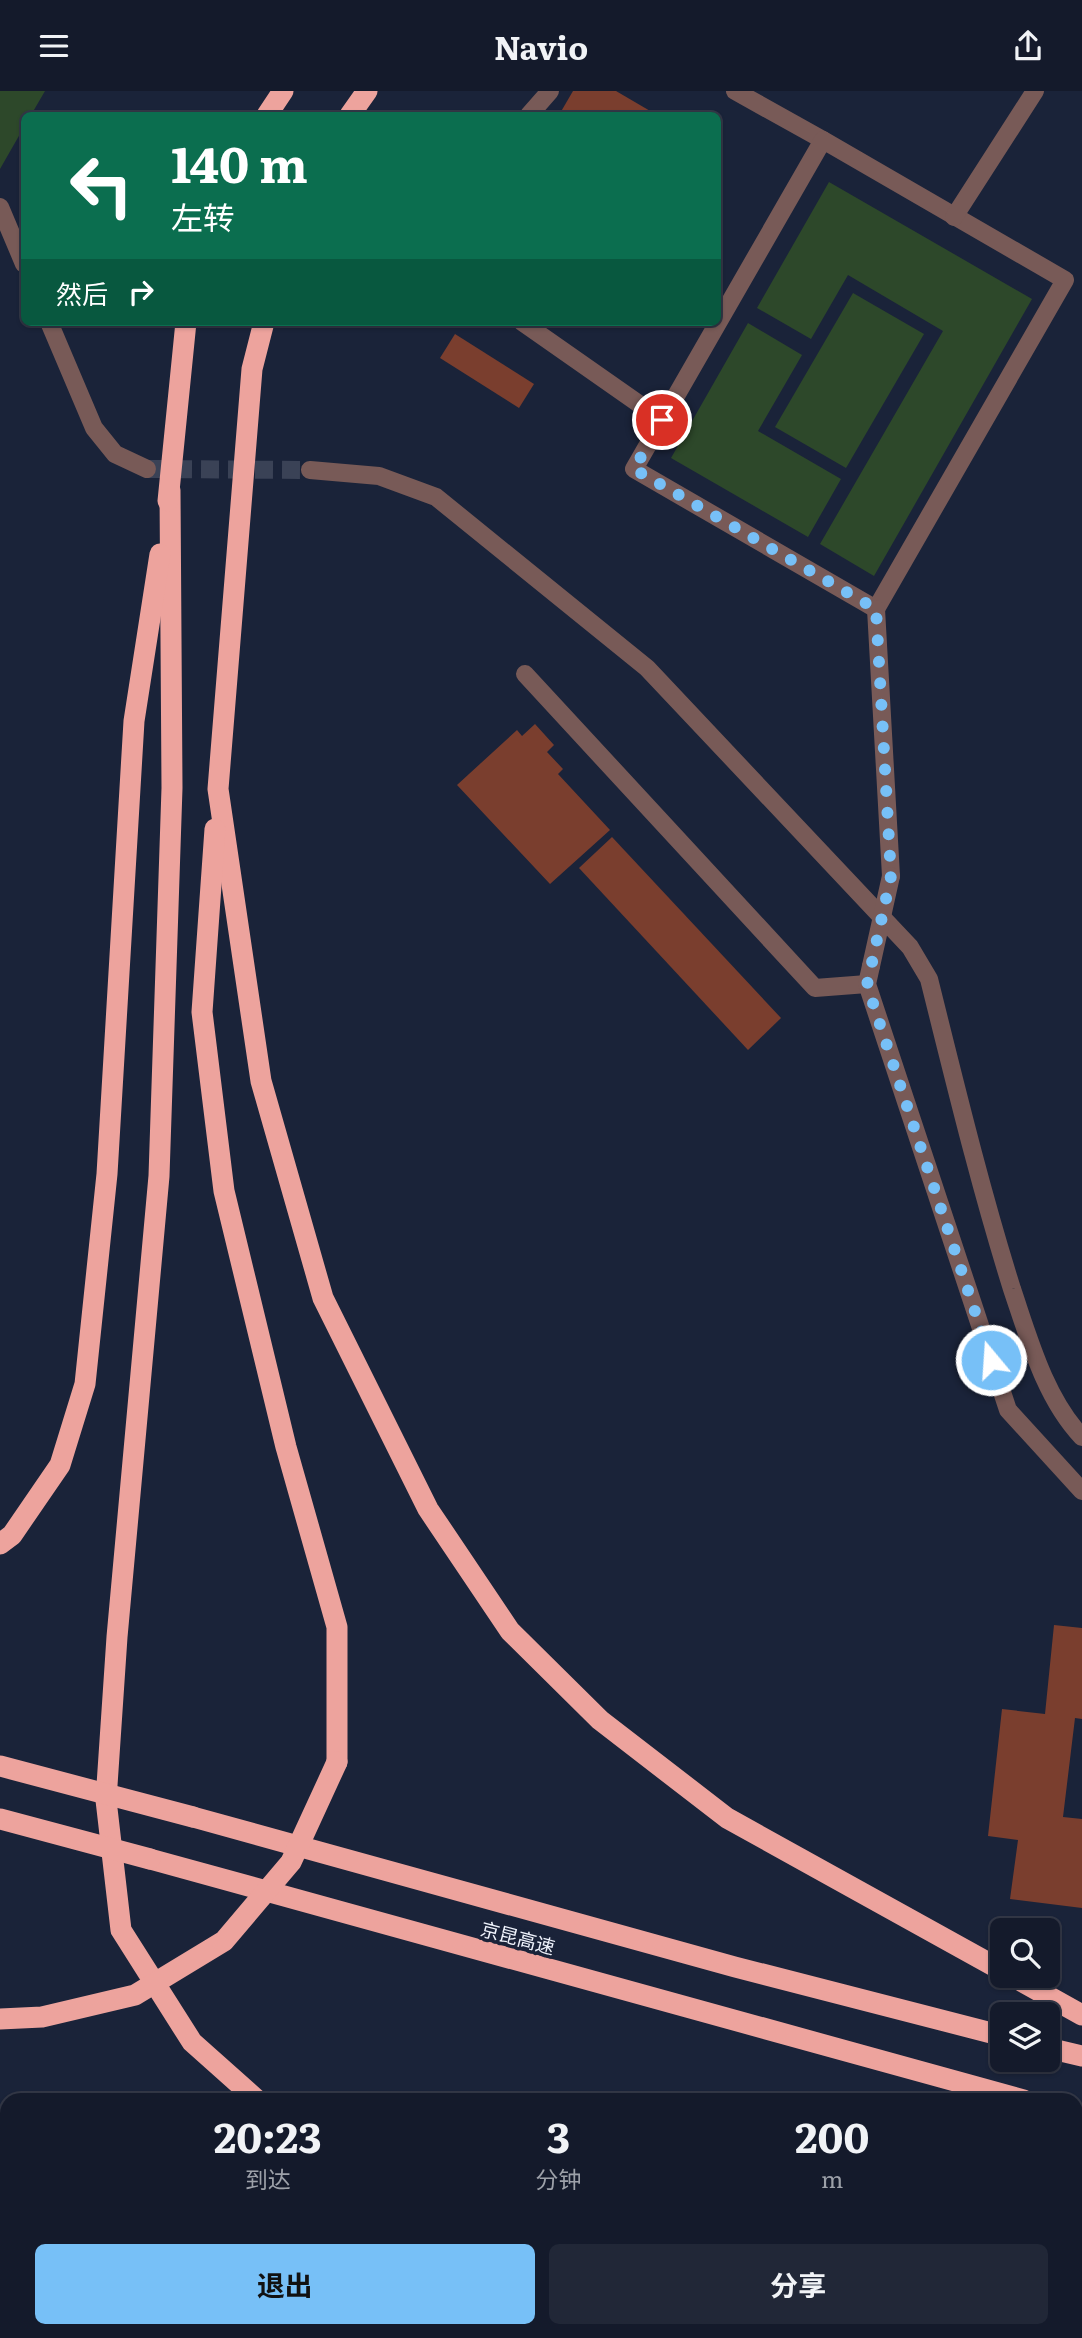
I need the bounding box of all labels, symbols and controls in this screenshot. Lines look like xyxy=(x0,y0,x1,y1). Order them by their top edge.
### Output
text: Navio xyxy=(494,22,588,70)
icon: menu xyxy=(35,27,73,65)
icon: share xyxy=(1009,27,1047,65)
text: 140 m xyxy=(171,125,308,198)
icon: left xyxy=(56,140,147,231)
text: 左转 xyxy=(171,192,235,240)
text: 然后 xyxy=(56,273,108,312)
icon: right xyxy=(122,273,160,311)
pin xyxy=(632,390,692,450)
icon: arrive xyxy=(643,401,681,439)
position arrow xyxy=(954,1323,1028,1397)
street label: 京昆高速 xyxy=(478,1914,558,1960)
map controls xyxy=(990,1918,1060,2072)
button: search xyxy=(990,1918,1060,1988)
button: layers xyxy=(990,2002,1060,2072)
text: 20:23 xyxy=(214,2104,322,2166)
text: 3 xyxy=(547,2104,570,2166)
text: 200 xyxy=(795,2104,869,2166)
text: 到达 xyxy=(245,2161,291,2195)
text: 分钟 xyxy=(535,2161,581,2195)
text: m xyxy=(821,2161,843,2195)
button: 退出 xyxy=(35,2244,535,2324)
button: 分享 xyxy=(549,2244,1048,2324)

